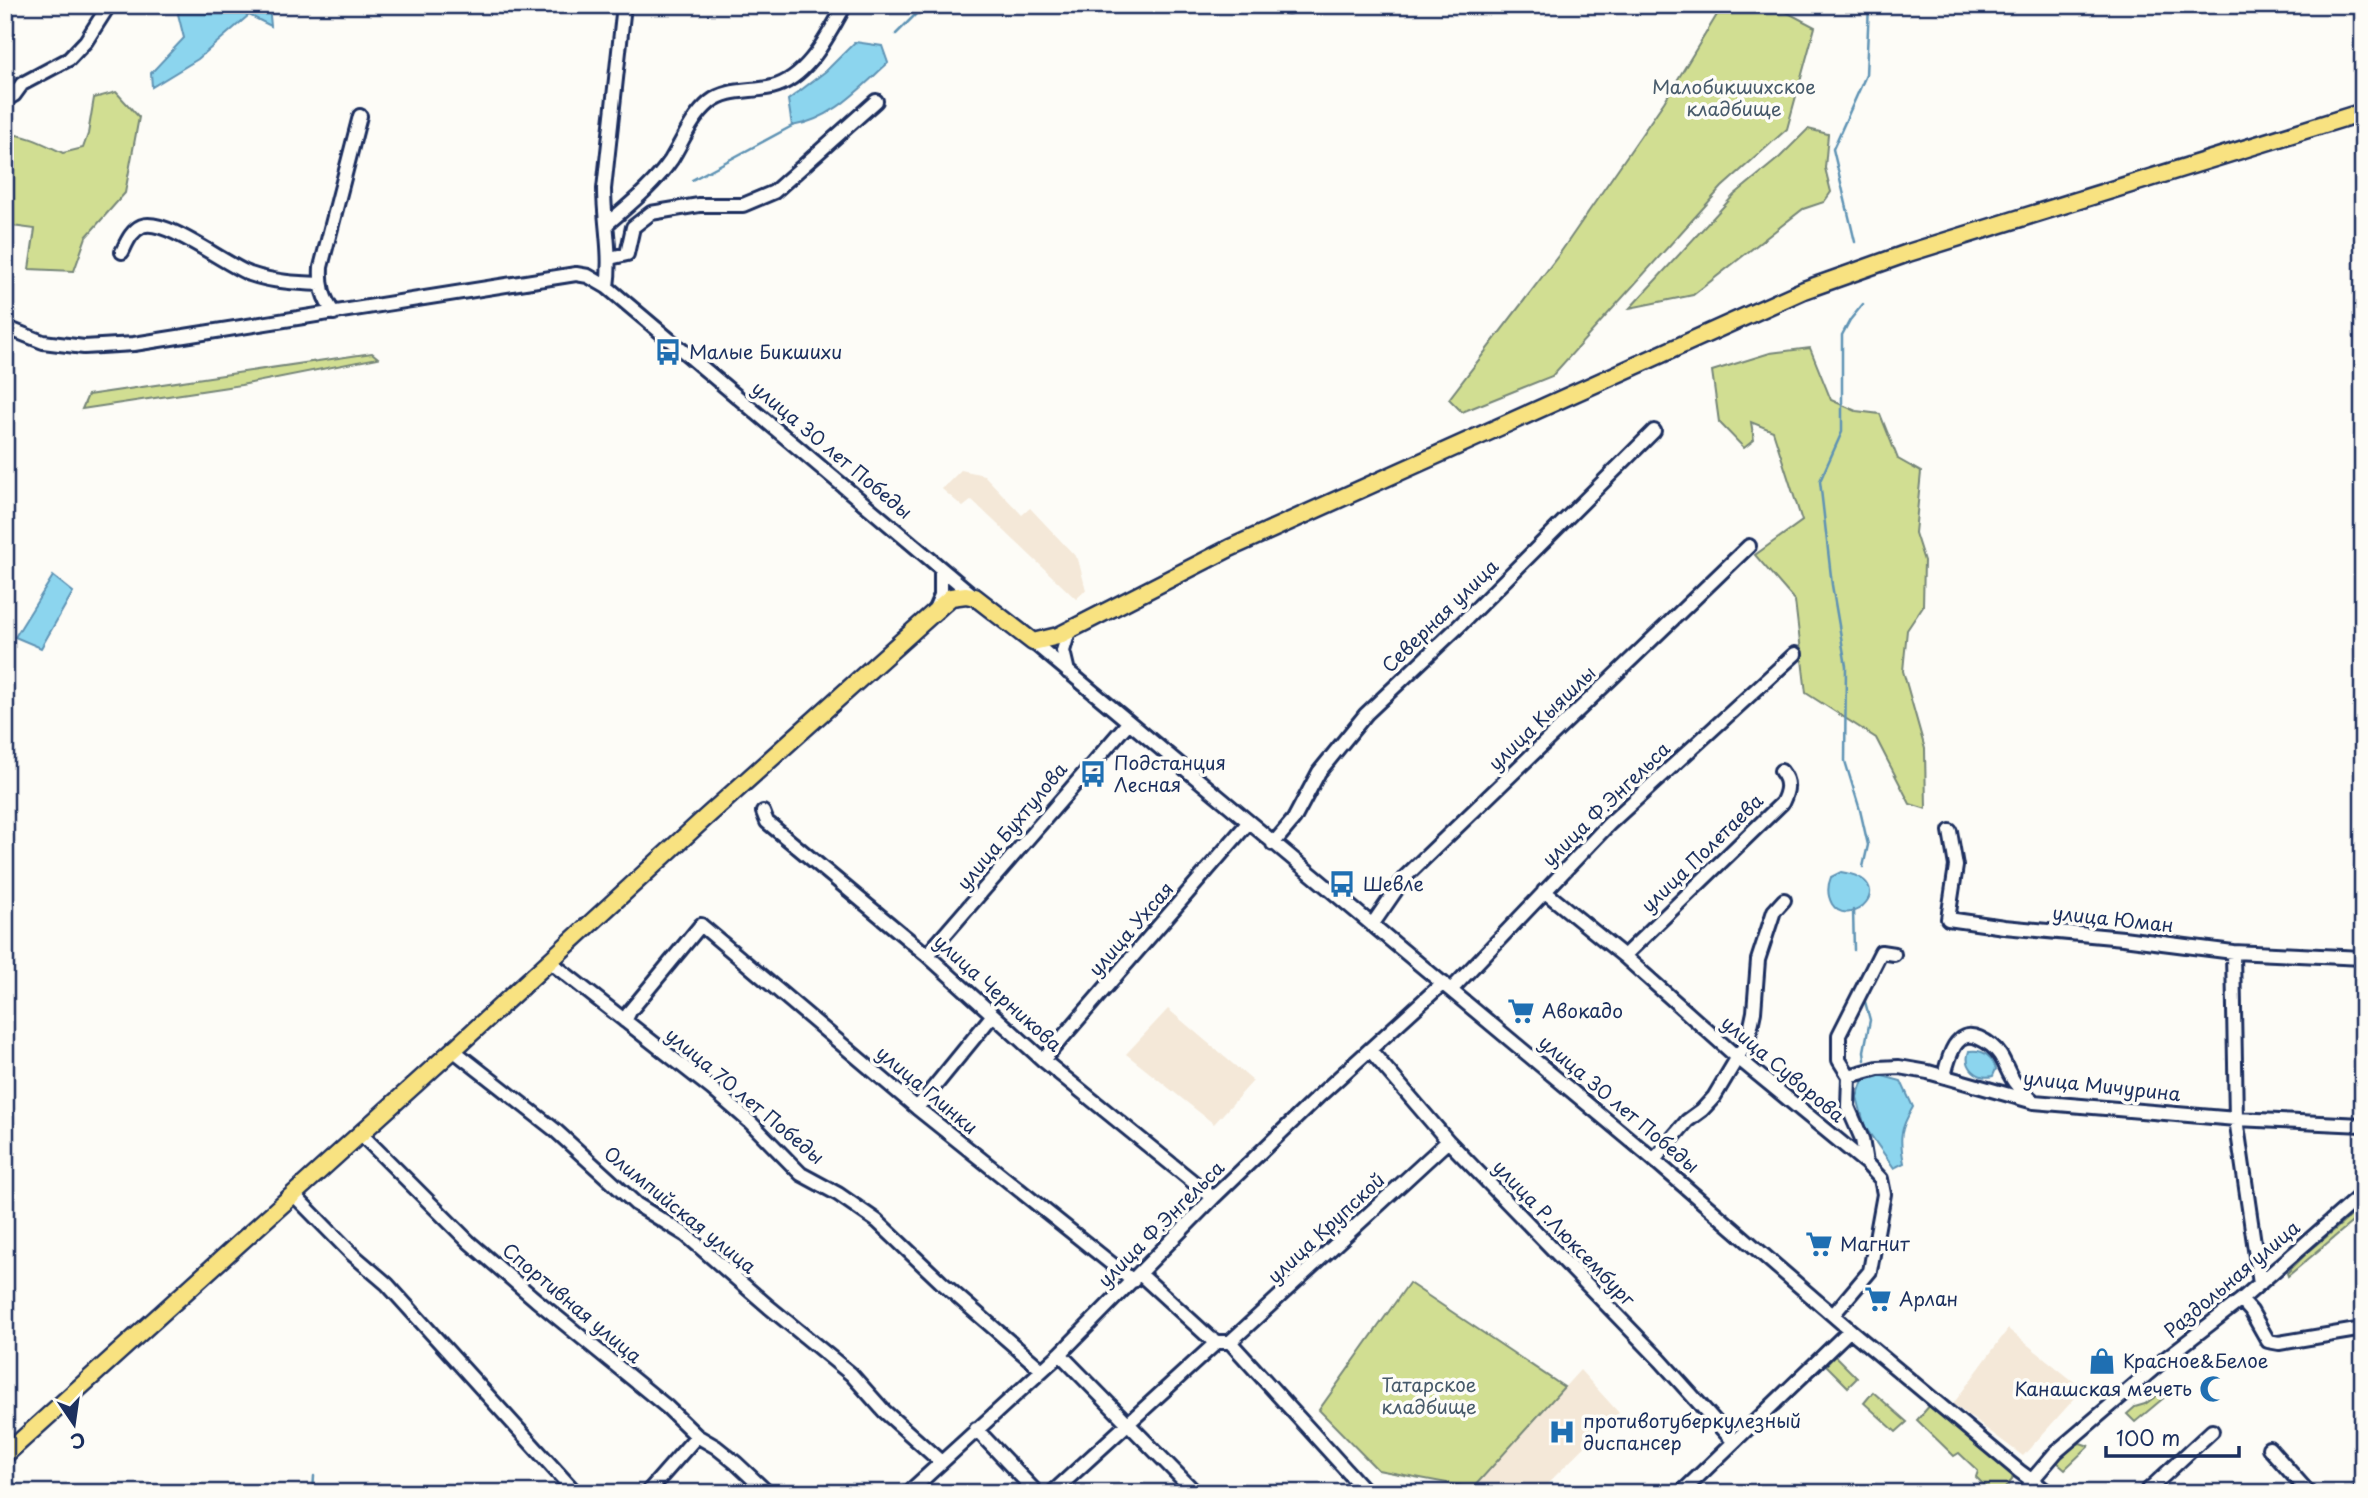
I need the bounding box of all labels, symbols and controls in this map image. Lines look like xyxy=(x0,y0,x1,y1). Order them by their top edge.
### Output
park label: Малобикшихское кладбище xyxy=(1652,72,1816,122)
bus stop icon: Малые Бикшихи xyxy=(653,337,683,367)
place label: Малые Бикшихи xyxy=(689,337,843,365)
street label: улица 30 лет Победы xyxy=(746,374,919,525)
street label: Северная улица xyxy=(1375,552,1504,678)
street label: улица Кыяшлы xyxy=(1481,659,1601,776)
street label: улица Ф.Энгельса xyxy=(1535,734,1676,872)
place label: Подстанция Лесная xyxy=(1114,748,1226,798)
street label: улица Бухтулова xyxy=(949,755,1073,895)
bus stop icon: Подстанция Лесная xyxy=(1078,759,1108,789)
street label: улица Полетаева xyxy=(1634,786,1769,918)
bus stop icon: Шевле xyxy=(1327,869,1357,899)
place label: Шевле xyxy=(1363,869,1424,897)
street label: улица Ухсая xyxy=(1081,875,1179,982)
street label: улица Юман xyxy=(2051,898,2175,938)
street label: улица Черникова xyxy=(929,927,1069,1057)
supermarket icon: Авокадо xyxy=(1506,996,1536,1026)
place label: Авокадо xyxy=(1542,996,1623,1024)
street label: улица Суворова xyxy=(1716,1008,1851,1128)
street label: улица 70 лет Победы xyxy=(660,1020,831,1170)
street label: улица 30 лет Победы xyxy=(1533,1028,1706,1179)
street label: улица Глинки xyxy=(871,1038,984,1140)
street label: улица Мичурина xyxy=(2022,1063,2182,1107)
street label: Олимпийская улица xyxy=(598,1139,763,1280)
street label: улица Р.Люксембург xyxy=(1487,1153,1643,1312)
street label: улица Ф.Энгельса xyxy=(1091,1154,1230,1293)
street label: улица Крупской xyxy=(1260,1165,1390,1289)
street label: Раздольная улица xyxy=(2157,1213,2305,1344)
supermarket icon: Магнит xyxy=(1804,1229,1834,1259)
place label: Магнит xyxy=(1840,1229,1910,1257)
street label: Спортивная улица xyxy=(497,1235,649,1369)
supermarket icon: Арлан xyxy=(1863,1284,1893,1314)
place label: Арлан xyxy=(1899,1284,1958,1312)
shop icon: Красное&Белое xyxy=(2087,1346,2117,1376)
place label: Красное&Белое xyxy=(2123,1346,2268,1374)
park label: Татарское кладбище xyxy=(1381,1370,1477,1420)
place label: Канашская мечеть xyxy=(2014,1374,2192,1402)
mosque icon: Канашская мечеть xyxy=(2198,1374,2228,1404)
north arrow xyxy=(38,1390,108,1460)
place label: противотуберкулезный диспансер xyxy=(1583,1406,1801,1456)
scale bar xyxy=(2106,1414,2238,1458)
hospital icon: противотуберкулезный диспансер xyxy=(1547,1417,1577,1447)
text: 100 m xyxy=(2116,1421,2180,1453)
text: С xyxy=(68,1426,88,1457)

